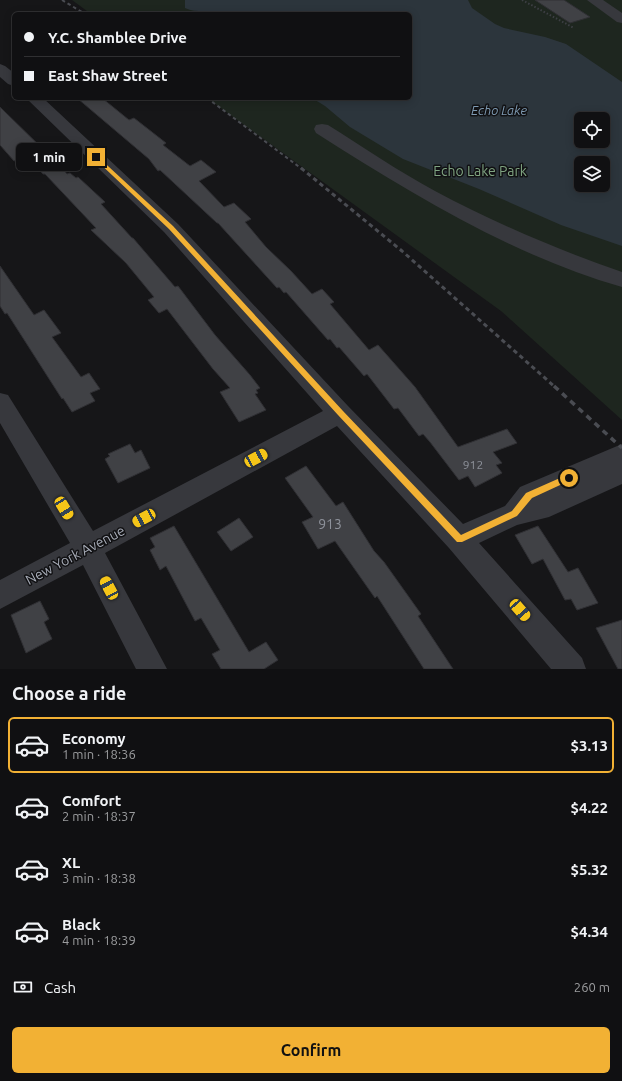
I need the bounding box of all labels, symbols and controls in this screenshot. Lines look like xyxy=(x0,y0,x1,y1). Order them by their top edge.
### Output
text: Y.C. Shamblee Drive xyxy=(48,29,187,46)
text: East Shaw Street xyxy=(48,67,167,84)
water label: Echo Lake xyxy=(471,103,527,117)
map controls xyxy=(574,112,610,192)
button: locate xyxy=(574,112,610,148)
callout: 1 min xyxy=(16,143,82,171)
route end xyxy=(87,148,105,166)
text: 1 min xyxy=(33,150,65,164)
button: layers xyxy=(574,156,610,192)
park label: Echo Lake Park xyxy=(433,163,527,179)
car xyxy=(243,447,269,469)
house number: 912 xyxy=(463,458,483,471)
route start xyxy=(560,469,578,487)
car xyxy=(53,495,75,521)
car xyxy=(131,507,157,529)
house number: 913 xyxy=(318,516,342,532)
street label: New York Avenue xyxy=(23,522,127,588)
car xyxy=(98,575,120,601)
car xyxy=(508,597,532,623)
text: Choose a ride xyxy=(12,683,126,703)
icon: car xyxy=(14,727,50,763)
text: Economy xyxy=(62,730,126,747)
text: $3.13 xyxy=(570,737,608,754)
text: 1 min · 18:36 xyxy=(62,747,136,761)
icon: car xyxy=(14,789,50,825)
text: Comfort xyxy=(62,792,121,809)
text: $4.22 xyxy=(570,799,608,816)
text: 2 min · 18:37 xyxy=(62,809,136,823)
icon: car xyxy=(14,851,50,887)
text: XL xyxy=(62,854,80,871)
text: $5.32 xyxy=(570,861,608,878)
text: 3 min · 18:38 xyxy=(62,871,136,885)
icon: car xyxy=(14,913,50,949)
text: Black xyxy=(62,916,101,933)
text: $4.34 xyxy=(570,923,608,940)
text: 4 min · 18:39 xyxy=(62,933,136,947)
icon: cash xyxy=(12,976,34,998)
text: Cash xyxy=(44,979,76,996)
text: 260 m xyxy=(574,980,610,994)
button: Confirm xyxy=(12,1027,610,1073)

